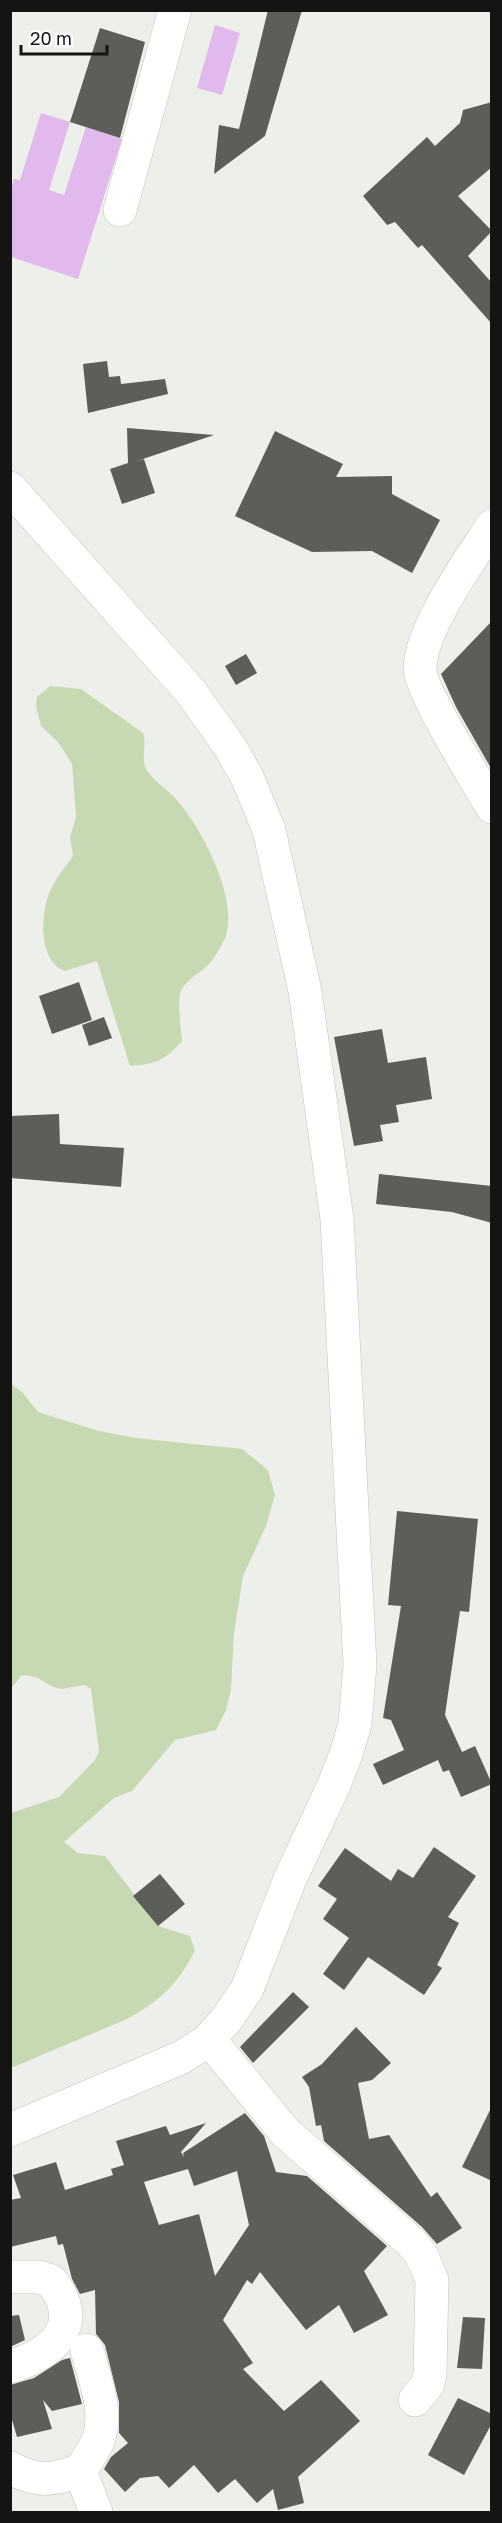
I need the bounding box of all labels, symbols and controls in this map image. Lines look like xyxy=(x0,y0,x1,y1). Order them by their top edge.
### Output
scale bar xyxy=(21,18,106,56)
text: 20 m xyxy=(30,27,72,49)

